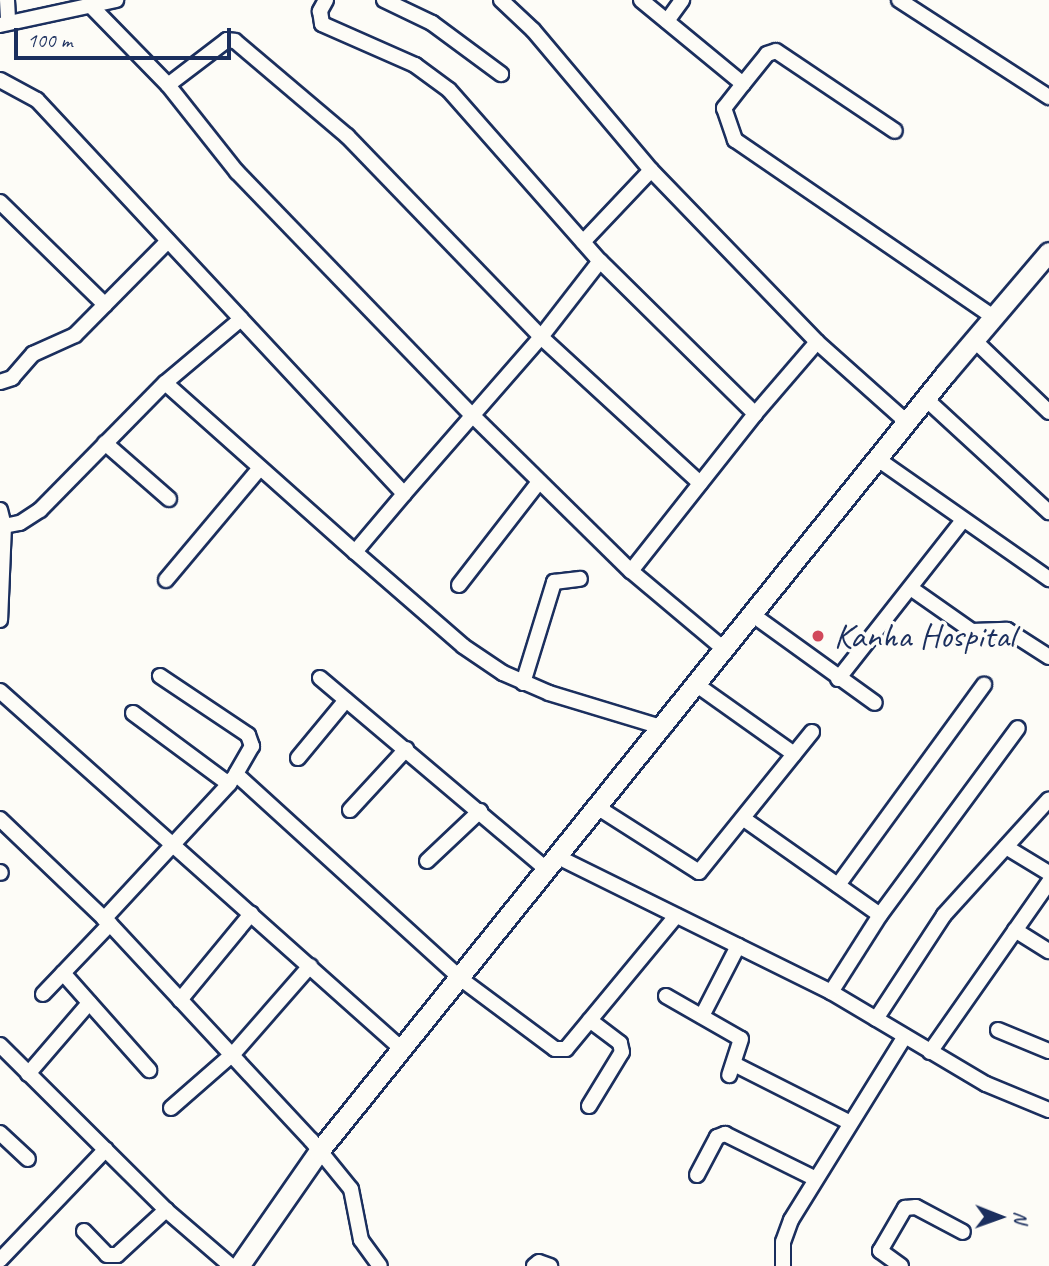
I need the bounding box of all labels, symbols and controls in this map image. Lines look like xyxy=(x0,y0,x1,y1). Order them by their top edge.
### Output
scale bar xyxy=(18,14,234,58)
text: 100 m xyxy=(27,27,72,53)
place label: Kanha Hospital xyxy=(834,615,1015,657)
marker: Kanha Hospital xyxy=(808,626,828,646)
north arrow xyxy=(965,1182,1035,1252)
text: N xyxy=(1009,1211,1033,1223)

